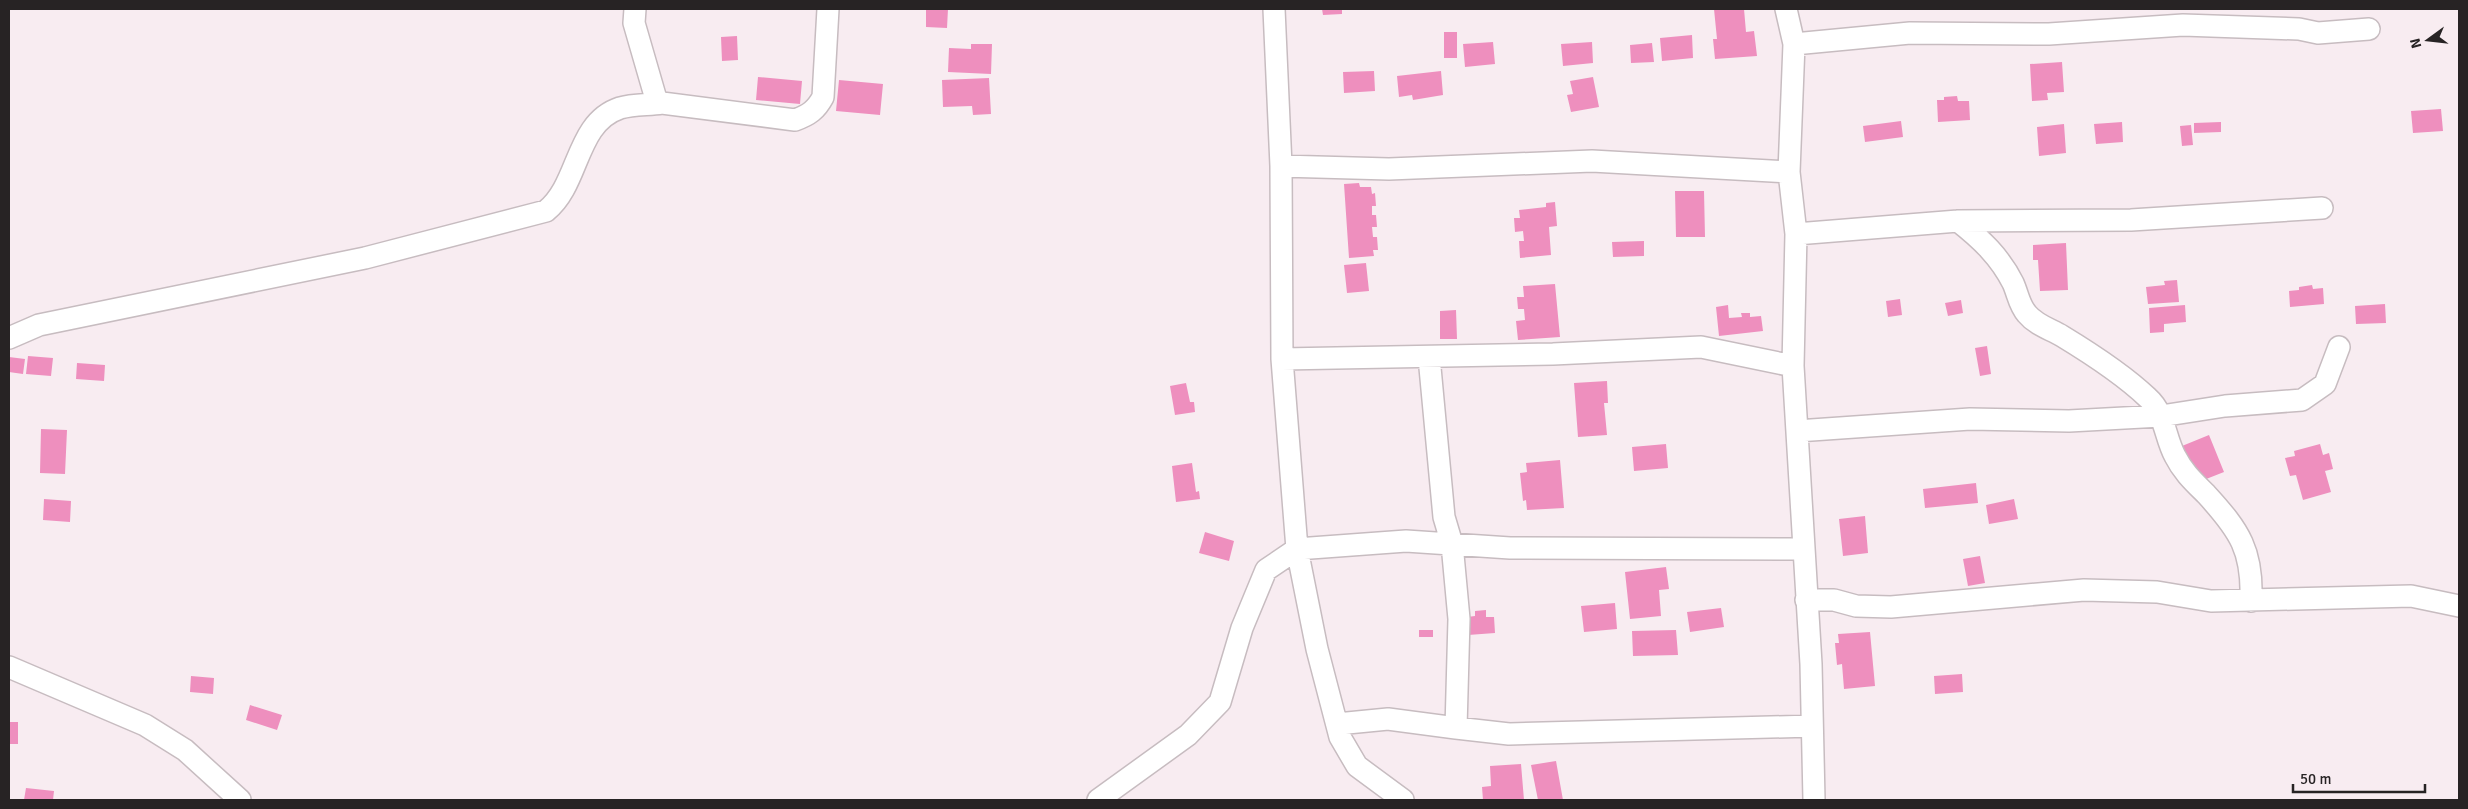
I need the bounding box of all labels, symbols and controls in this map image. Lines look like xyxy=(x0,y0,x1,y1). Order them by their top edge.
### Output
north arrow xyxy=(2403,15,2453,65)
text: N xyxy=(2406,36,2425,50)
scale bar xyxy=(2293,762,2426,794)
text: 50 m xyxy=(2300,770,2331,788)

